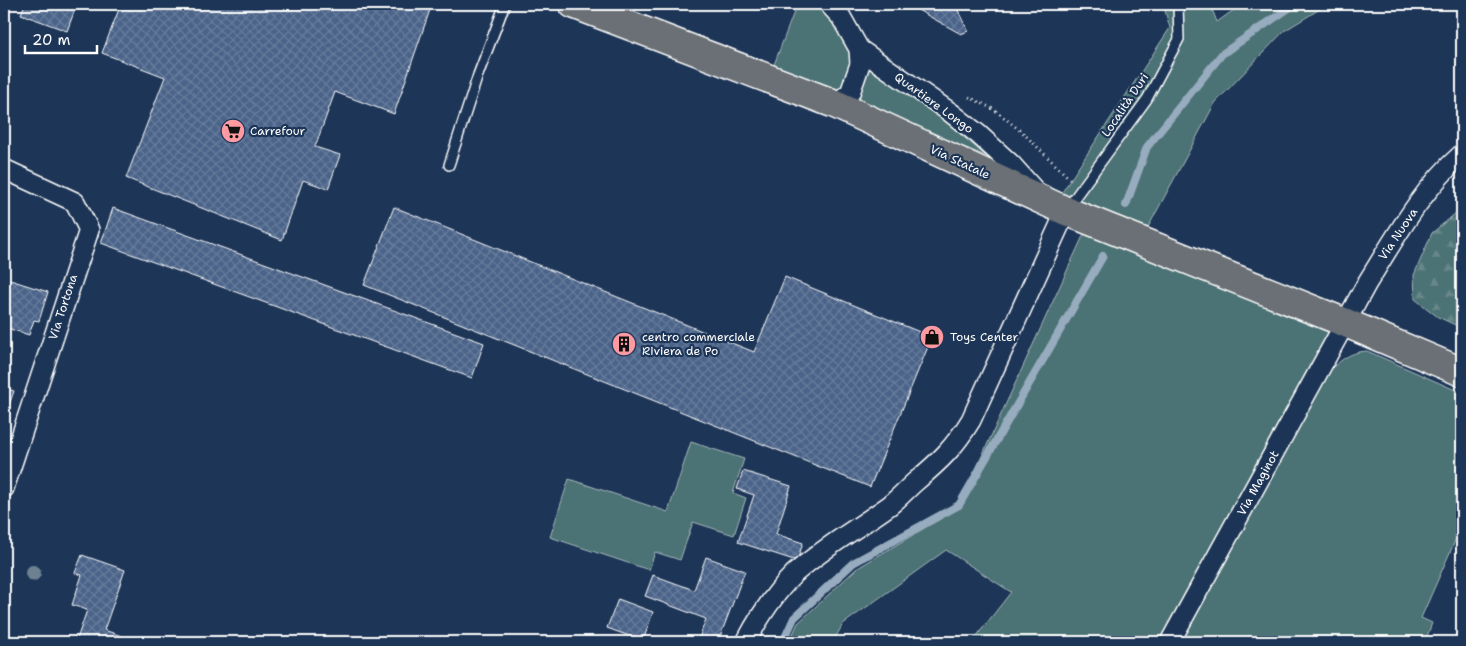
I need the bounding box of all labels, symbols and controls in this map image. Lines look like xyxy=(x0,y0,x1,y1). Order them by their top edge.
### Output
scale bar xyxy=(25,22,98,54)
text: 20 m xyxy=(32,30,71,50)
street label: Quartiere Longo xyxy=(891,69,977,137)
street label: Località Duri xyxy=(1098,70,1152,140)
supermarket icon: Carrefour xyxy=(220,118,246,144)
place label: Carrefour xyxy=(250,123,306,139)
street label: Via Statale xyxy=(927,141,993,183)
street label: Via Nuova xyxy=(1375,204,1422,263)
street label: Via Tortona xyxy=(45,272,81,342)
shop icon: Toys Center xyxy=(919,324,945,350)
place label: centro commerciale Riviera de Po xyxy=(642,329,755,359)
place label: Toys Center xyxy=(950,329,1018,345)
building icon: centro commerciale Riviera de Po xyxy=(611,331,637,357)
street label: Via Maginot xyxy=(1234,448,1282,518)

